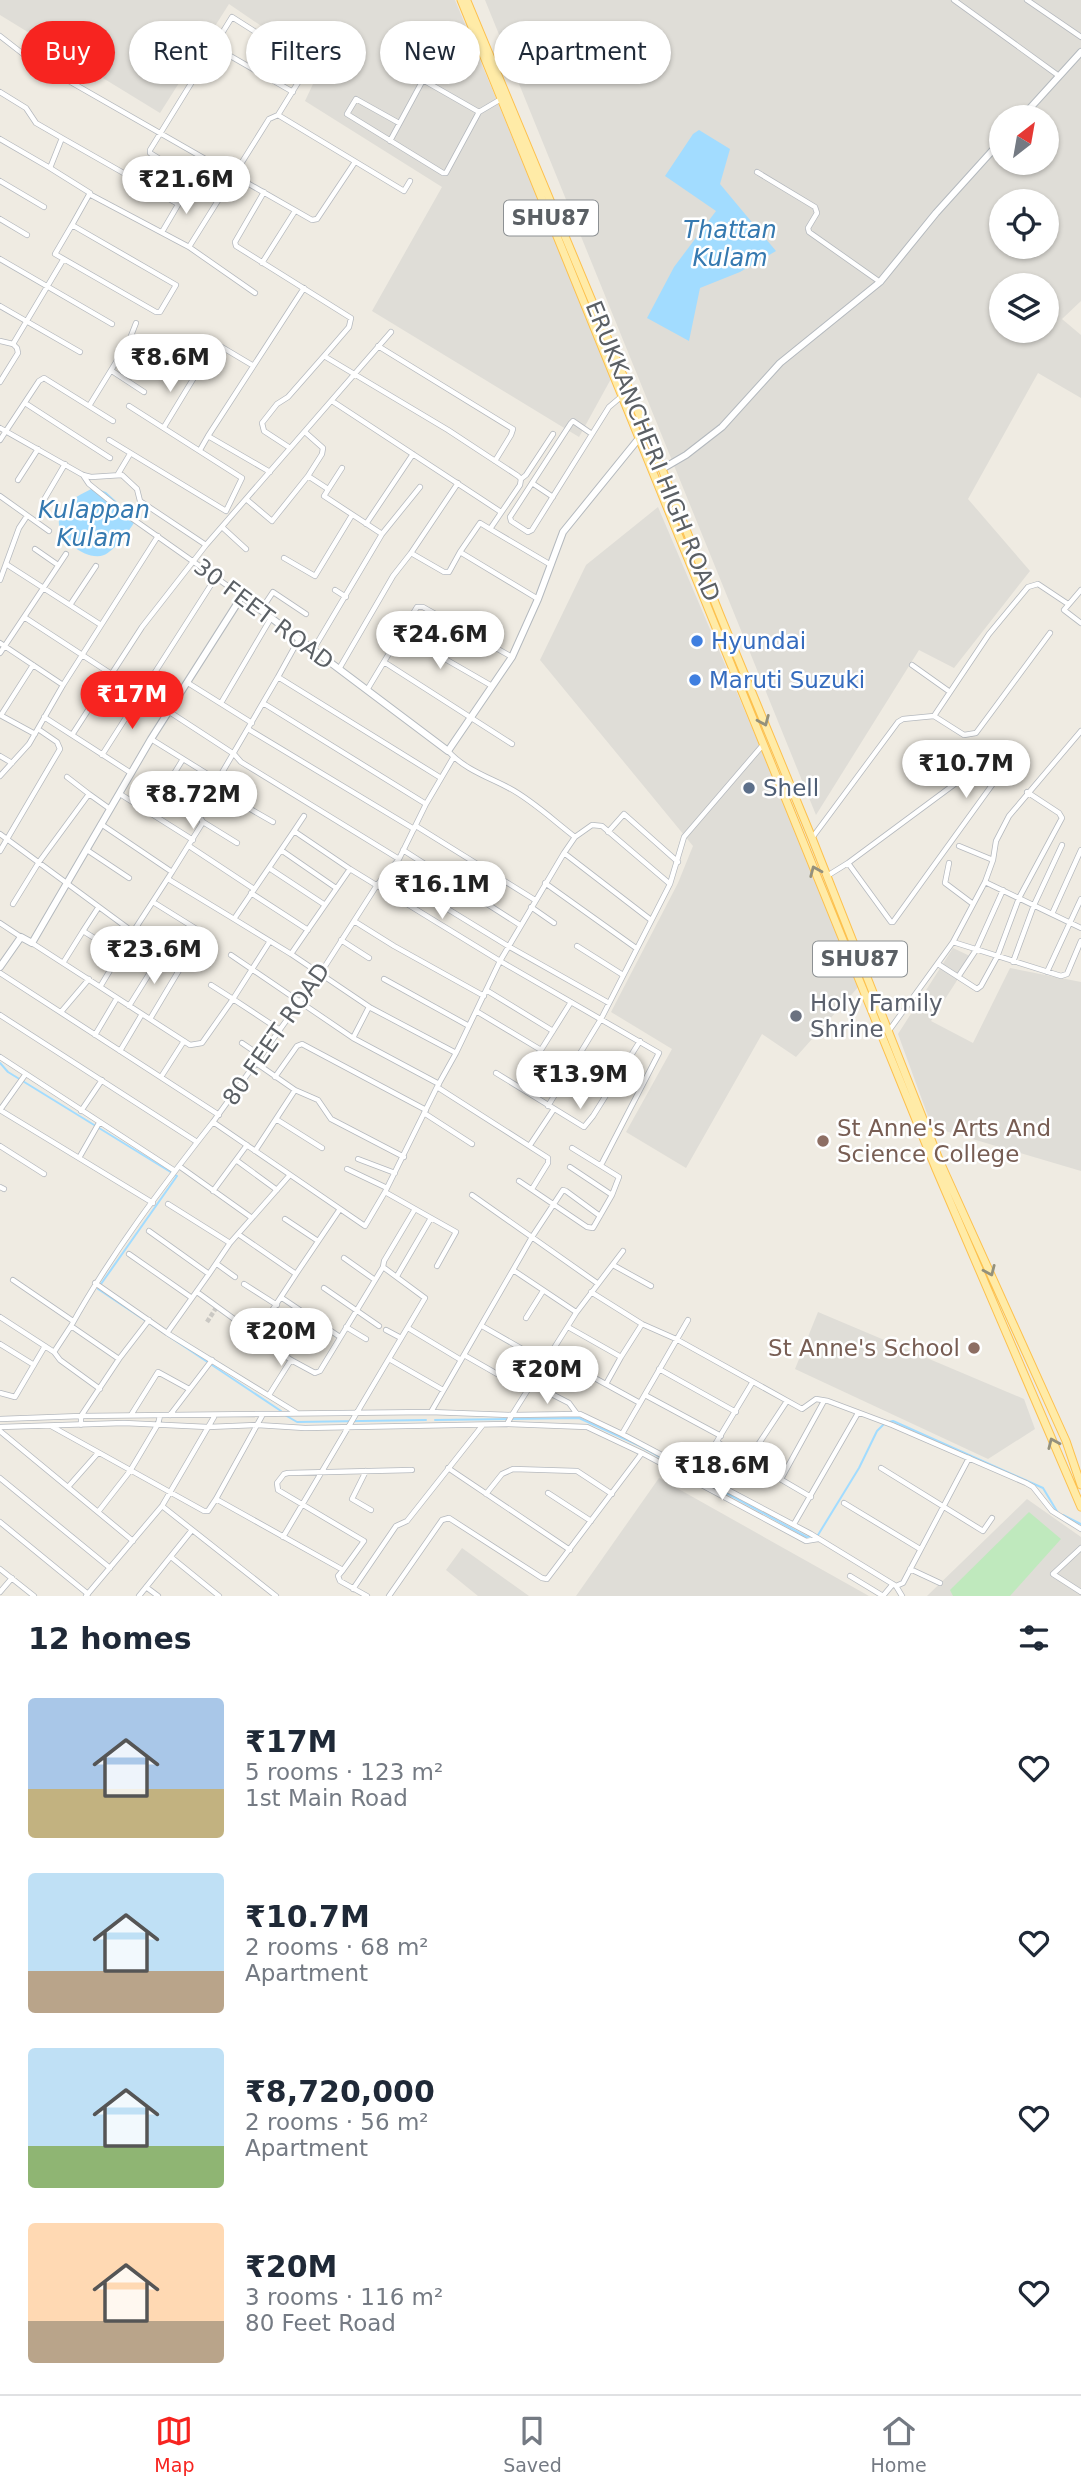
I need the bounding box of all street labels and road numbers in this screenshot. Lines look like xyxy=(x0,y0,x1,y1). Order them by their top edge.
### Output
road number: SHU87 xyxy=(504,200,598,235)
street label: ERUKKANCHERI HIGH ROAD xyxy=(581,297,725,605)
street label: 30 FEET ROAD xyxy=(189,553,339,675)
road number: SHU87 xyxy=(813,942,907,976)
street label: 80 FEET ROAD xyxy=(217,958,335,1110)

